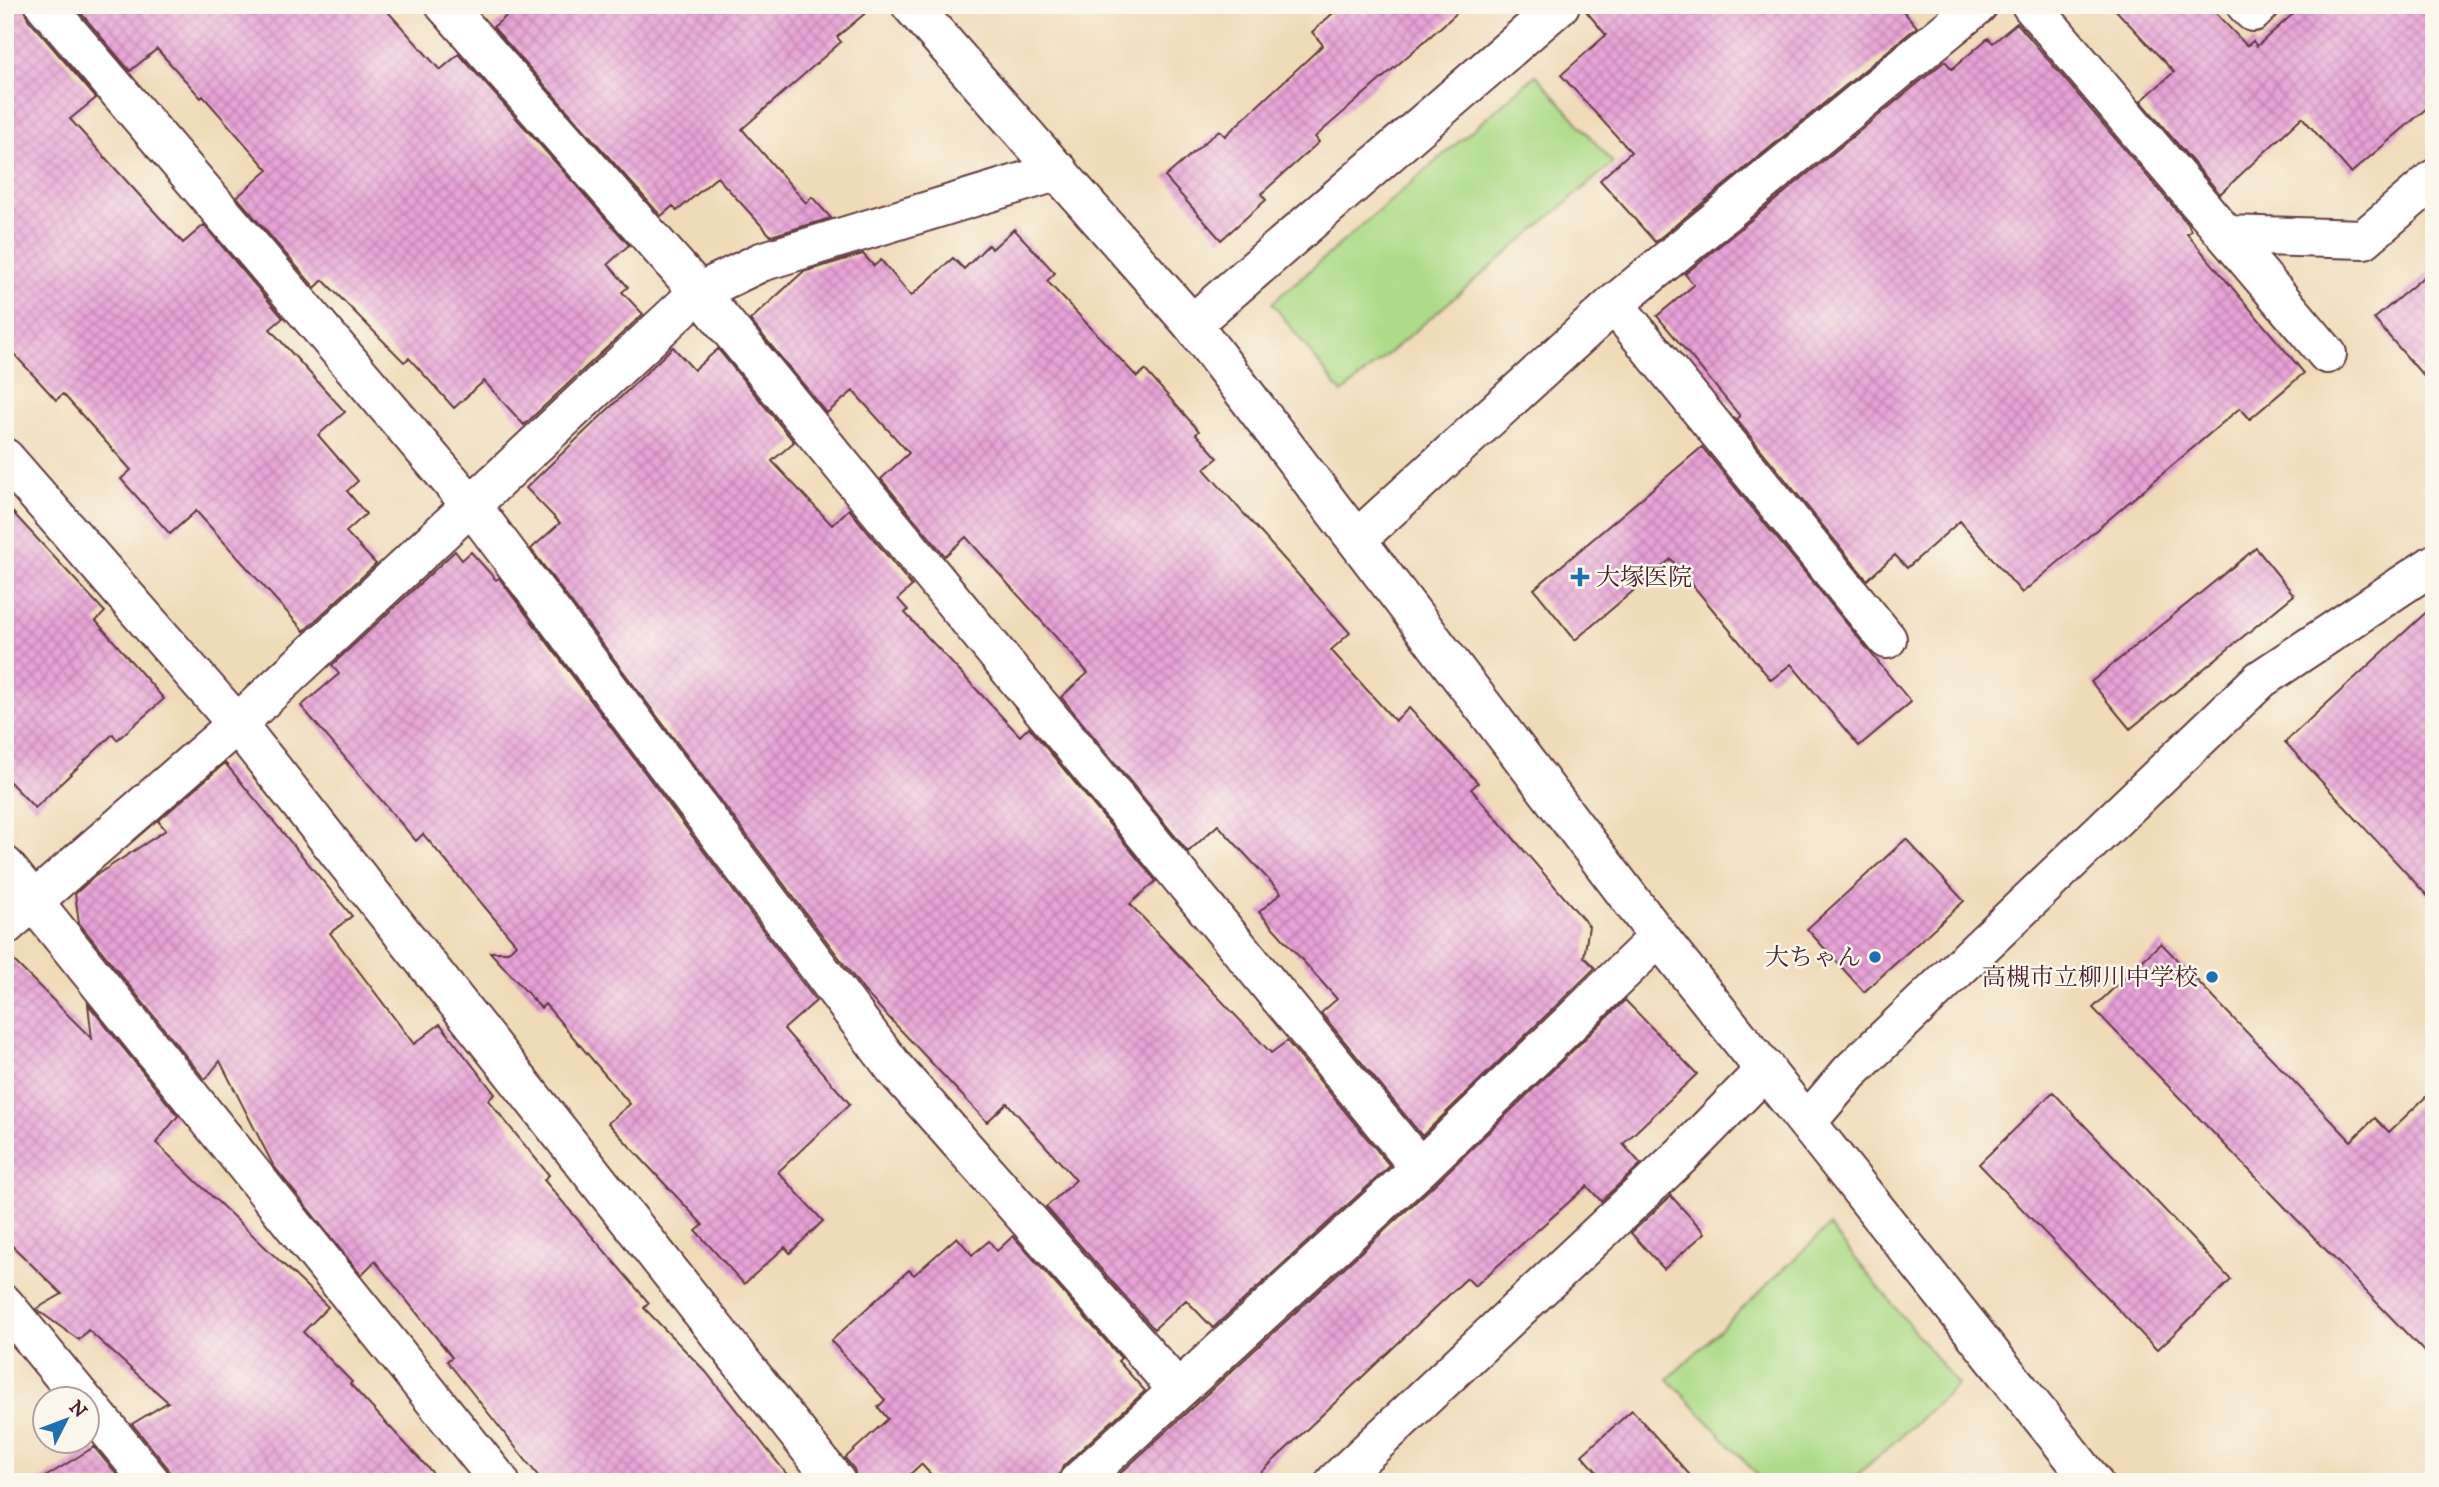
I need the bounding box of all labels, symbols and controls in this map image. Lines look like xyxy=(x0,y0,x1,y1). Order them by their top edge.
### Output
place label: 大塚医院 xyxy=(1596,563,1692,593)
marker: 大塚医院 xyxy=(1570,567,1590,587)
place label: 大ちゃん xyxy=(1765,943,1861,973)
marker: 大ちゃん xyxy=(1867,949,1883,965)
place label: 高槻市立柳川中学校 xyxy=(1982,963,2198,993)
marker: 高槻市立柳川中学校 xyxy=(2204,969,2220,985)
north arrow xyxy=(32,1386,102,1456)
text: N xyxy=(64,1396,92,1423)

